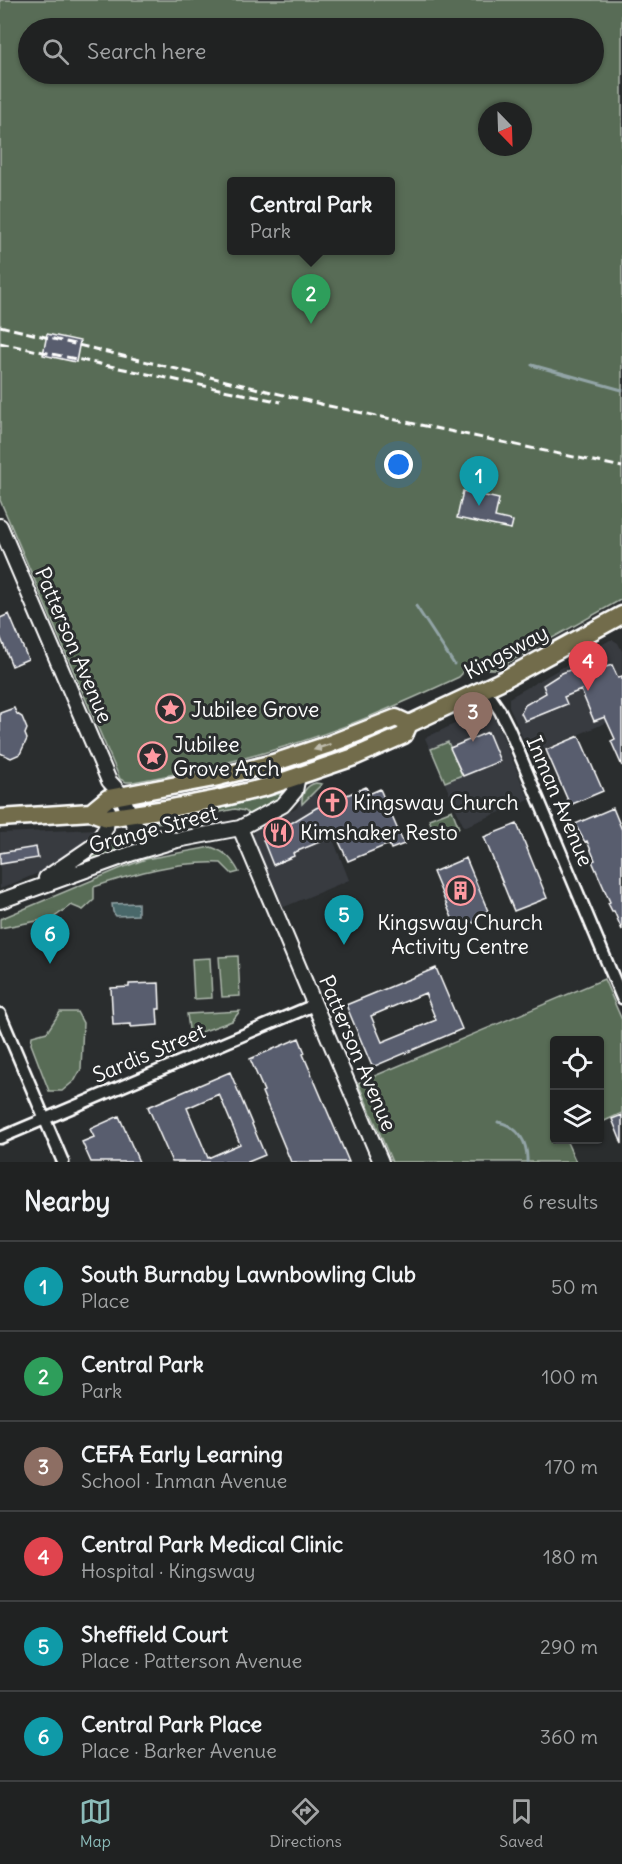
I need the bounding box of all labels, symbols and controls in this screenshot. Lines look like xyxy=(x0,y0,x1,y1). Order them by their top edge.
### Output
search box xyxy=(18,18,604,84)
icon: search xyxy=(39,35,72,68)
text: Search here xyxy=(87,37,206,65)
north arrow xyxy=(478,102,532,156)
popup xyxy=(227,177,395,255)
text: Central Park xyxy=(250,190,372,218)
text: Park xyxy=(250,218,291,243)
pin: 2 xyxy=(292,274,330,324)
your location xyxy=(384,450,413,479)
pin: 1 xyxy=(460,456,498,506)
street label: Patterson Avenue xyxy=(29,563,119,727)
street label: Kingsway xyxy=(459,619,553,685)
pin: 4 xyxy=(568,642,608,691)
pin: 3 xyxy=(454,692,492,742)
place icon: Jubilee Grove xyxy=(154,693,186,725)
place label: Jubilee Grove xyxy=(191,696,319,723)
place label: Jubilee Grove Arch xyxy=(173,731,280,782)
street label: Inman Avenue xyxy=(520,732,600,870)
place icon: Jubilee Grove Arch xyxy=(136,740,168,772)
one-way arrow xyxy=(313,742,331,752)
church icon: Kingsway Church xyxy=(316,786,348,818)
place label: Kingsway Church xyxy=(353,789,519,816)
street label: Grange Street xyxy=(86,799,220,859)
restaurant icon: Kimshaker Resto xyxy=(263,816,295,848)
place label: Kimshaker Resto xyxy=(300,819,458,846)
building icon: Kingsway Church Activity Centre xyxy=(444,875,476,907)
pin: 5 xyxy=(324,896,364,945)
place label: Kingsway Church Activity Centre xyxy=(377,909,543,960)
pin: 6 xyxy=(31,914,70,964)
street label: Patterson Avenue xyxy=(313,971,403,1135)
street label: Sardis Street xyxy=(89,1017,209,1089)
map controls xyxy=(550,1036,604,1144)
button: locate xyxy=(550,1036,604,1090)
button: layers xyxy=(550,1090,604,1144)
text: Nearby xyxy=(24,1185,110,1218)
text: 6 results xyxy=(522,1189,598,1214)
text: South Burnaby Lawnbowling Club xyxy=(81,1260,416,1288)
text: 1 xyxy=(40,1274,47,1299)
text: 50 m xyxy=(551,1274,598,1299)
text: Place xyxy=(81,1288,129,1313)
text: Central Park xyxy=(81,1350,204,1378)
text: 2 xyxy=(38,1364,49,1389)
text: 100 m xyxy=(541,1364,598,1389)
text: Park xyxy=(81,1378,122,1403)
text: CEFA Early Learning xyxy=(81,1440,283,1468)
text: 3 xyxy=(38,1454,49,1479)
text: 170 m xyxy=(545,1454,598,1479)
text: School · Inman Avenue xyxy=(81,1468,287,1493)
text: Central Park Medical Clinic xyxy=(81,1530,343,1558)
text: 4 xyxy=(38,1544,49,1569)
text: 180 m xyxy=(543,1544,598,1569)
text: Hospital · Kingsway xyxy=(81,1558,255,1583)
text: Sheffield Court xyxy=(81,1620,228,1648)
text: 5 xyxy=(38,1634,49,1659)
text: 290 m xyxy=(540,1634,598,1659)
text: Place · Patterson Avenue xyxy=(81,1648,302,1673)
text: Central Park Place xyxy=(81,1710,262,1738)
text: 6 xyxy=(38,1724,49,1749)
text: 360 m xyxy=(540,1724,598,1749)
text: Place · Barker Avenue xyxy=(81,1738,277,1763)
tab: Map xyxy=(79,1795,112,1851)
tab: Directions xyxy=(269,1795,342,1851)
tab: Saved xyxy=(499,1795,543,1851)

